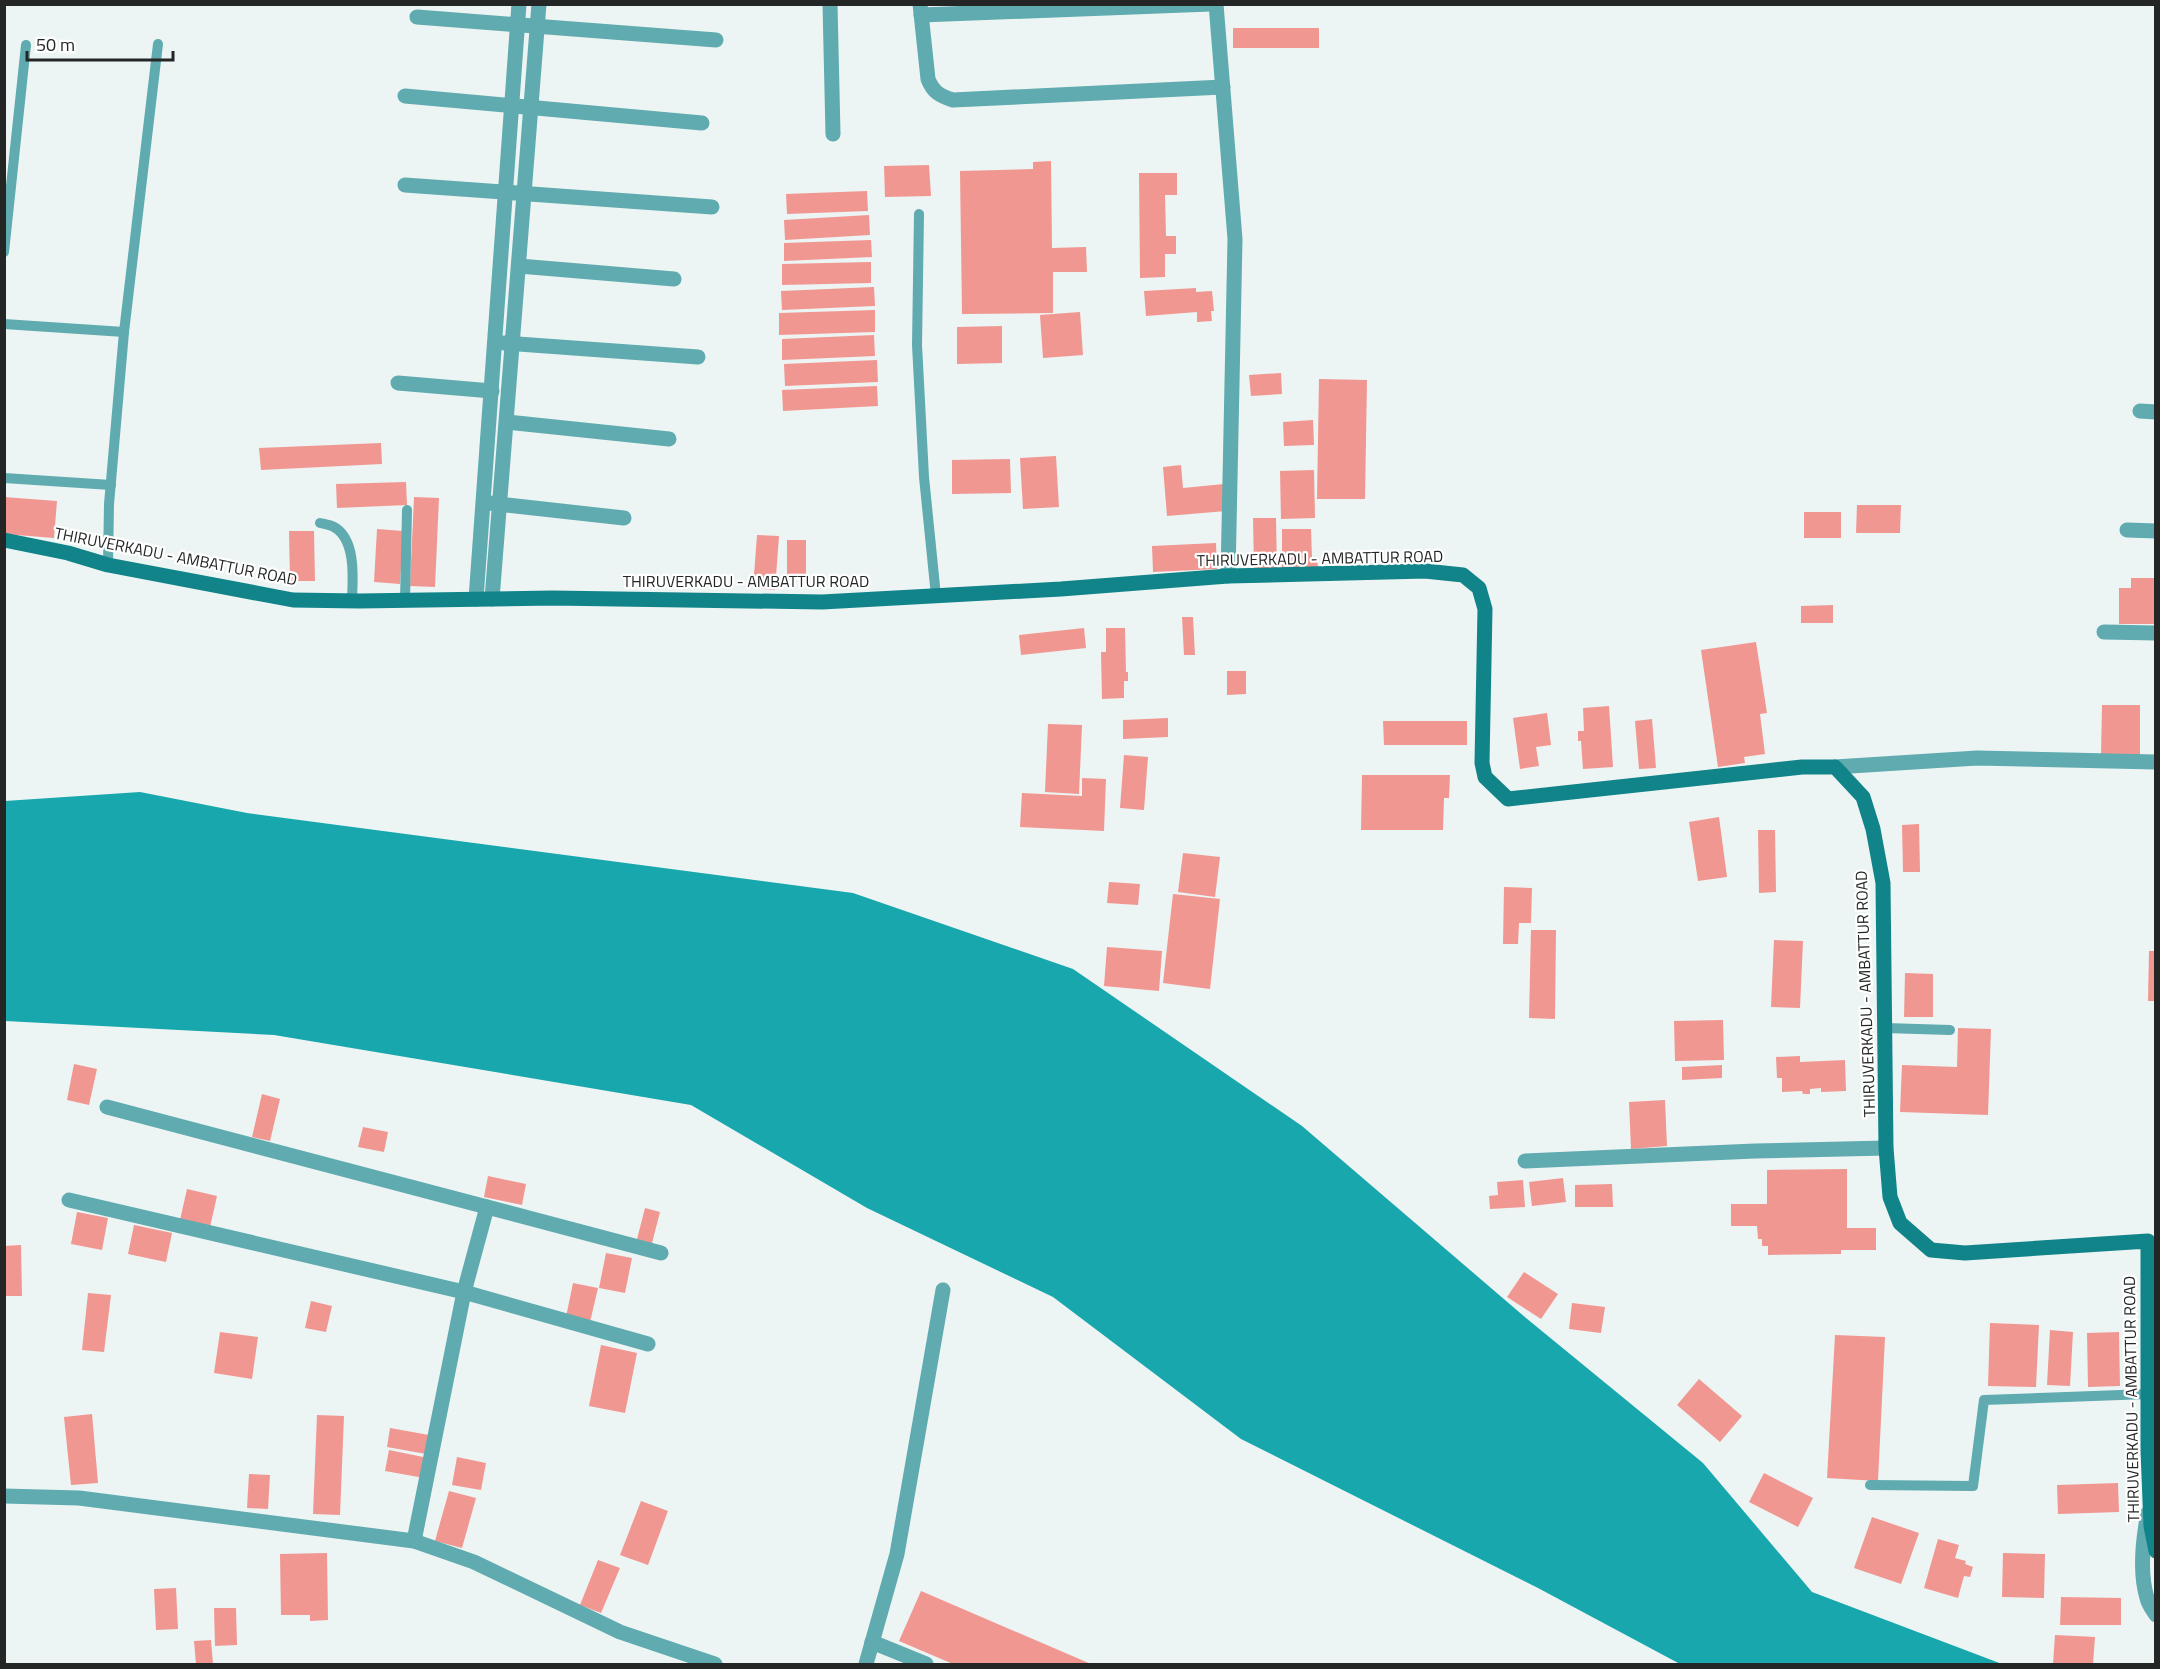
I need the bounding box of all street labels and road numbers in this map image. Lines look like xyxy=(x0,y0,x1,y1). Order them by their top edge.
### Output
street label: THIRUVERKADU - AMBATTUR ROAD xyxy=(53,521,299,591)
street label: THIRUVERKADU - AMBATTUR ROAD xyxy=(1196,544,1444,572)
street label: THIRUVERKADU - AMBATTUR ROAD xyxy=(623,569,869,593)
street label: THIRUVERKADU - AMBATTUR ROAD xyxy=(1849,870,1881,1118)
street label: THIRUVERKADU - AMBATTUR ROAD xyxy=(2117,1275,2145,1523)

